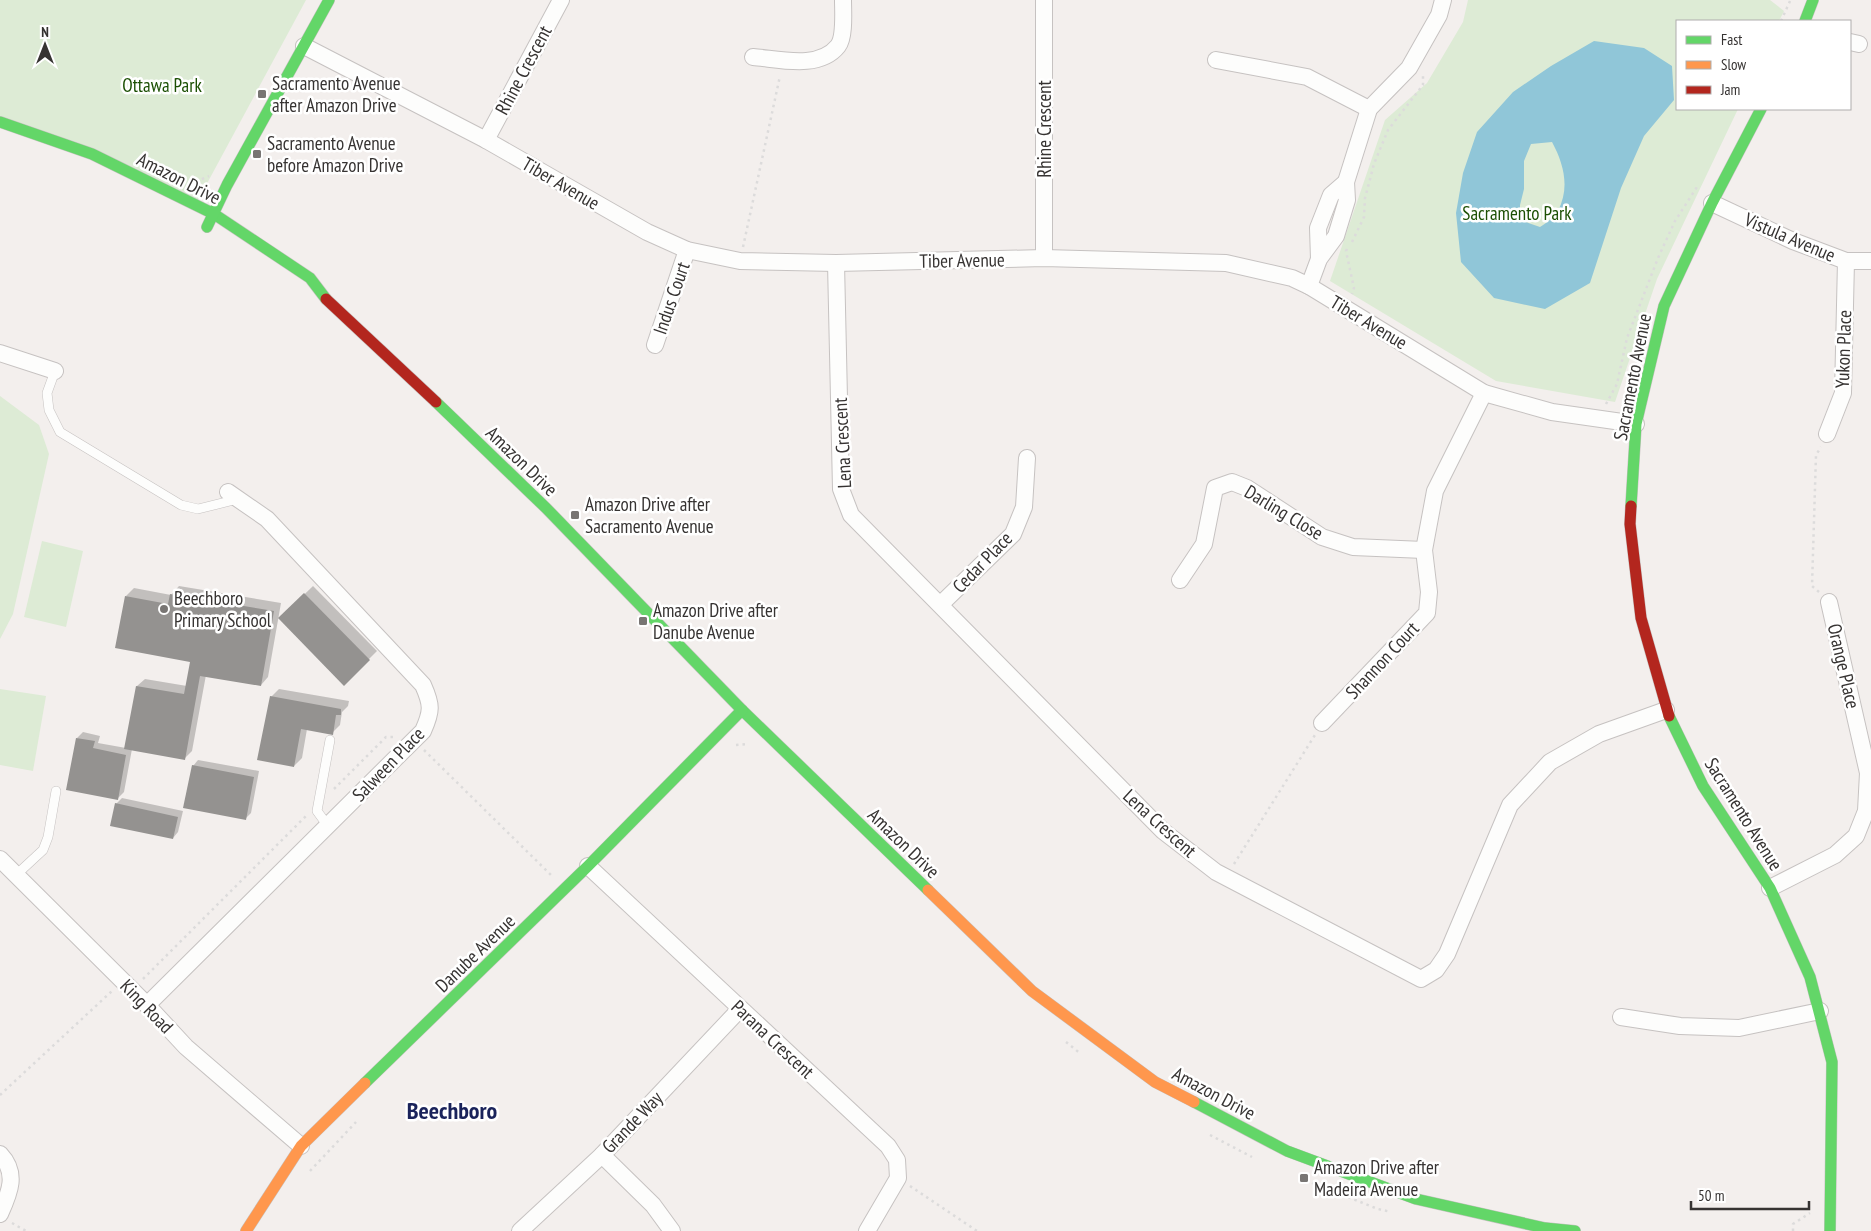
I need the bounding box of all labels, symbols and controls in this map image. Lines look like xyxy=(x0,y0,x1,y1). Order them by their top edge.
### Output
north arrow xyxy=(20,20,70,70)
legend xyxy=(1676,20,1851,110)
street label: Rhine Crescent xyxy=(489,21,557,119)
text: N xyxy=(41,23,49,41)
text: Fast xyxy=(1721,30,1742,49)
text: Slow xyxy=(1721,55,1746,74)
place label: Sacramento Avenue after Amazon Drive xyxy=(272,71,401,117)
park label: Ottawa Park xyxy=(122,73,202,97)
street label: Rhine Crescent xyxy=(1032,79,1056,178)
text: Jam xyxy=(1720,80,1740,99)
marker: Sacramento Avenue after Amazon Drive xyxy=(256,88,268,100)
place label: Sacramento Avenue before Amazon Drive xyxy=(267,131,403,177)
street label: Amazon Drive xyxy=(133,147,225,209)
marker: Sacramento Avenue before Amazon Drive xyxy=(251,148,263,160)
street label: Tiber Avenue xyxy=(518,151,604,215)
park label: Sacramento Park xyxy=(1462,201,1572,225)
street label: Vistula Avenue xyxy=(1740,207,1839,267)
street label: Tiber Avenue xyxy=(919,247,1005,273)
street label: Indus Court xyxy=(647,258,695,337)
street label: Tiber Avenue xyxy=(1326,290,1412,354)
street label: Yukon Place xyxy=(1830,309,1856,389)
street label: Sacramento Avenue xyxy=(1608,311,1656,442)
street label: Lena Crescent xyxy=(828,396,856,489)
street label: Amazon Drive xyxy=(481,421,563,501)
street label: Darling Close xyxy=(1240,479,1328,545)
place label: Amazon Drive after Sacramento Avenue xyxy=(585,492,714,538)
marker: Amazon Drive after Sacramento Avenue xyxy=(569,509,581,521)
street label: Cedar Place xyxy=(947,526,1017,598)
place label: Beechboro Primary School xyxy=(174,586,272,632)
place label: Amazon Drive after Danube Avenue xyxy=(653,598,779,644)
marker: Beechboro Primary School xyxy=(158,603,170,615)
marker: Amazon Drive after Danube Avenue xyxy=(637,615,649,627)
street label: Shannon Court xyxy=(1340,616,1424,704)
street label: Orange Place xyxy=(1823,621,1865,711)
street label: Salween Place xyxy=(347,722,429,806)
street label: Sacramento Avenue xyxy=(1700,753,1788,875)
street label: Lena Crescent xyxy=(1118,784,1202,863)
street label: Amazon Drive xyxy=(863,803,945,883)
street label: Danube Avenue xyxy=(430,909,520,997)
street label: King Road xyxy=(115,974,179,1038)
street label: Parana Crescent xyxy=(727,995,820,1084)
street label: Amazon Drive xyxy=(1168,1061,1260,1125)
street label: Grande Way xyxy=(597,1085,668,1158)
district label: Beechboro xyxy=(407,1095,498,1126)
place label: Amazon Drive after Madeira Avenue xyxy=(1314,1155,1440,1201)
marker: Amazon Drive after Madeira Avenue xyxy=(1298,1172,1310,1184)
scale bar xyxy=(1691,1178,1808,1210)
text: 50 m xyxy=(1698,1186,1724,1205)

